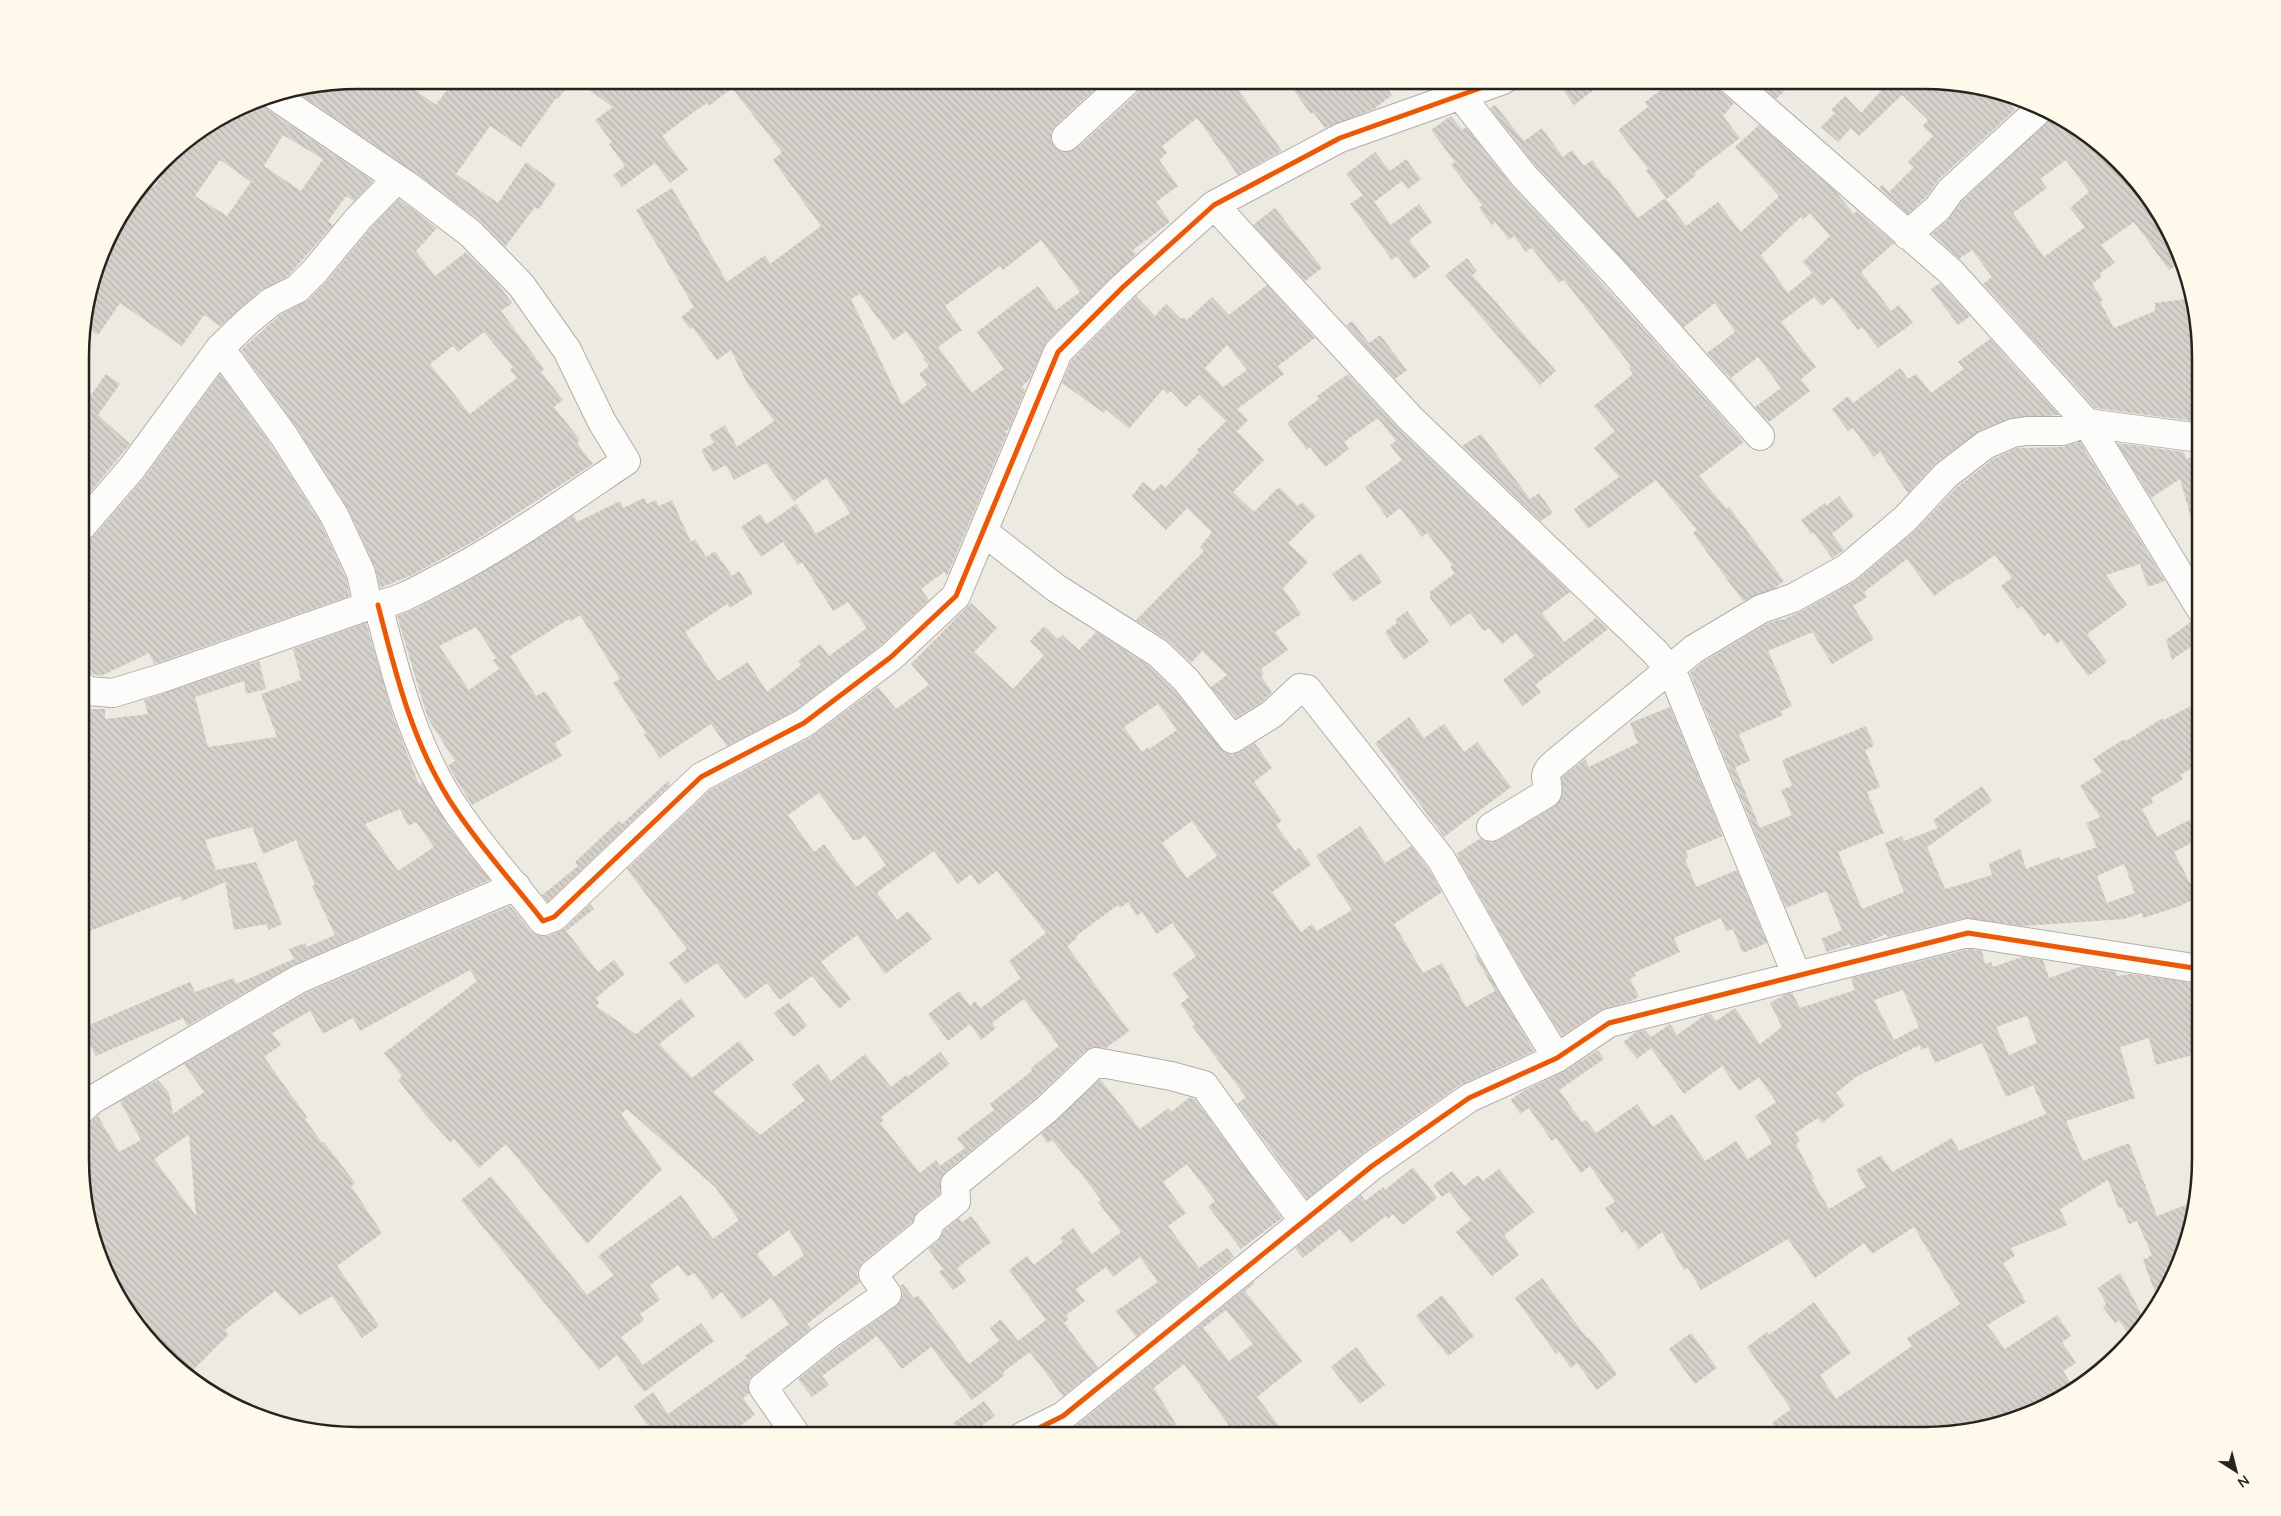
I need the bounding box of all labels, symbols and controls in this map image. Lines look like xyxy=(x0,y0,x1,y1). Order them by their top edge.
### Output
north arrow xyxy=(2211,1446,2261,1496)
text: N xyxy=(2234,1471,2253,1492)

